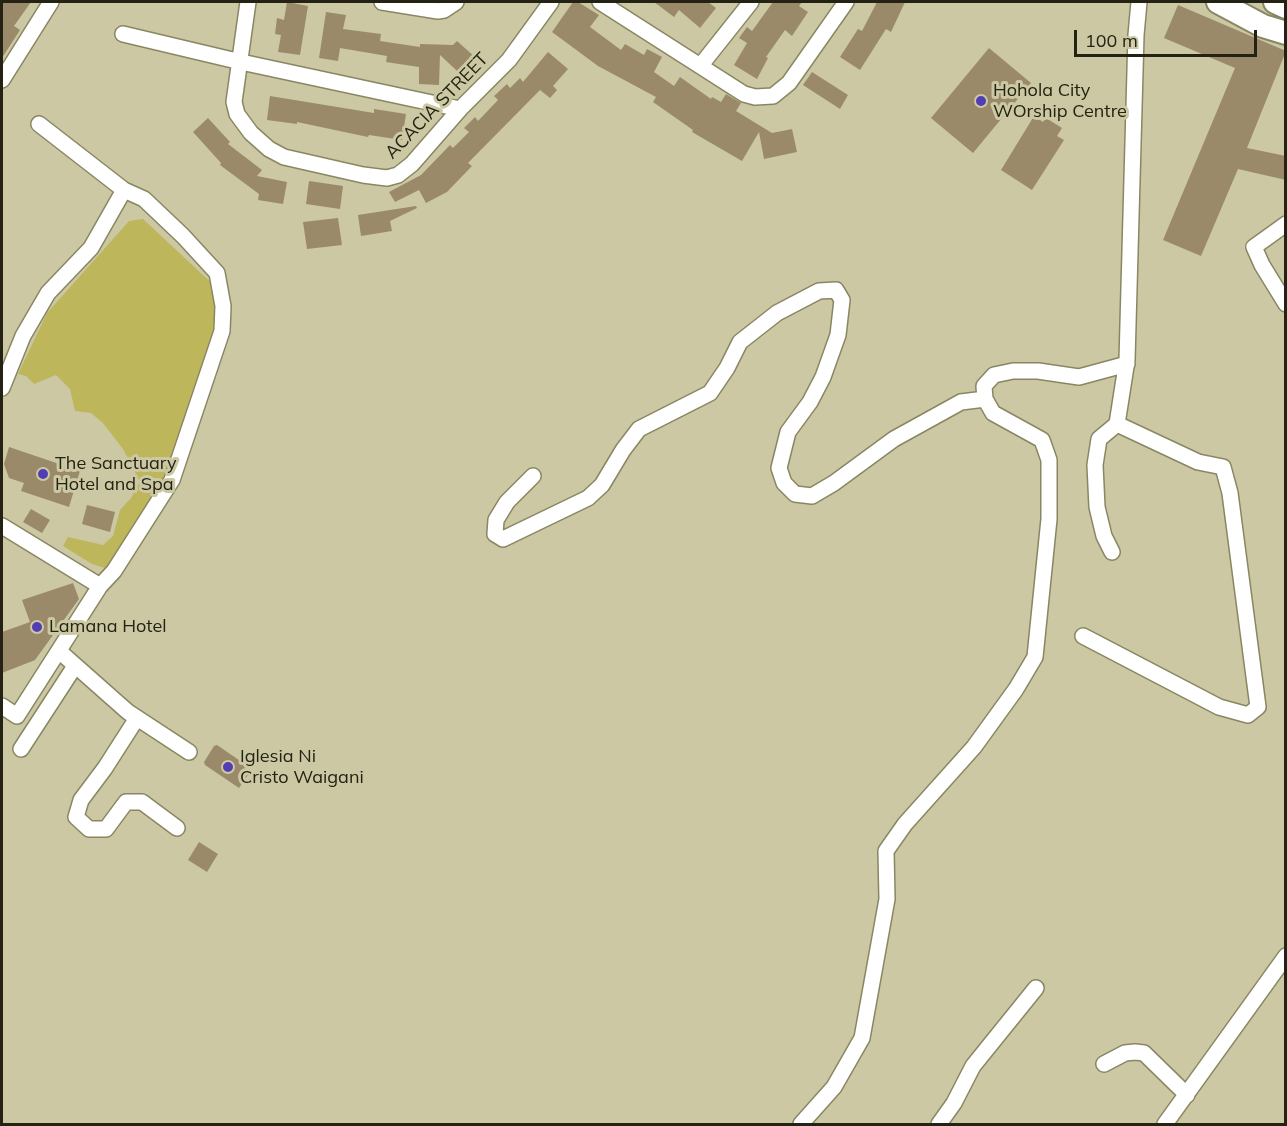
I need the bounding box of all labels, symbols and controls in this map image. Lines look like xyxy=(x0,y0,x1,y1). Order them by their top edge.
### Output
scale bar xyxy=(1077,18,1260,56)
text: 100 m xyxy=(1085,29,1138,52)
street label: ACACIA STREET xyxy=(381,49,493,163)
place label: Hohola City WOrship Centre xyxy=(993,80,1127,122)
marker: Hohola City WOrship Centre xyxy=(974,94,988,108)
place label: The Sanctuary Hotel and Spa xyxy=(55,453,177,496)
marker: The Sanctuary Hotel and Spa xyxy=(36,467,50,481)
place label: Lamana Hotel xyxy=(49,616,167,638)
marker: Lamana Hotel xyxy=(30,620,44,634)
place label: Iglesia Ni Cristo Waigani xyxy=(240,746,364,789)
marker: Iglesia Ni Cristo Waigani xyxy=(221,760,235,774)

